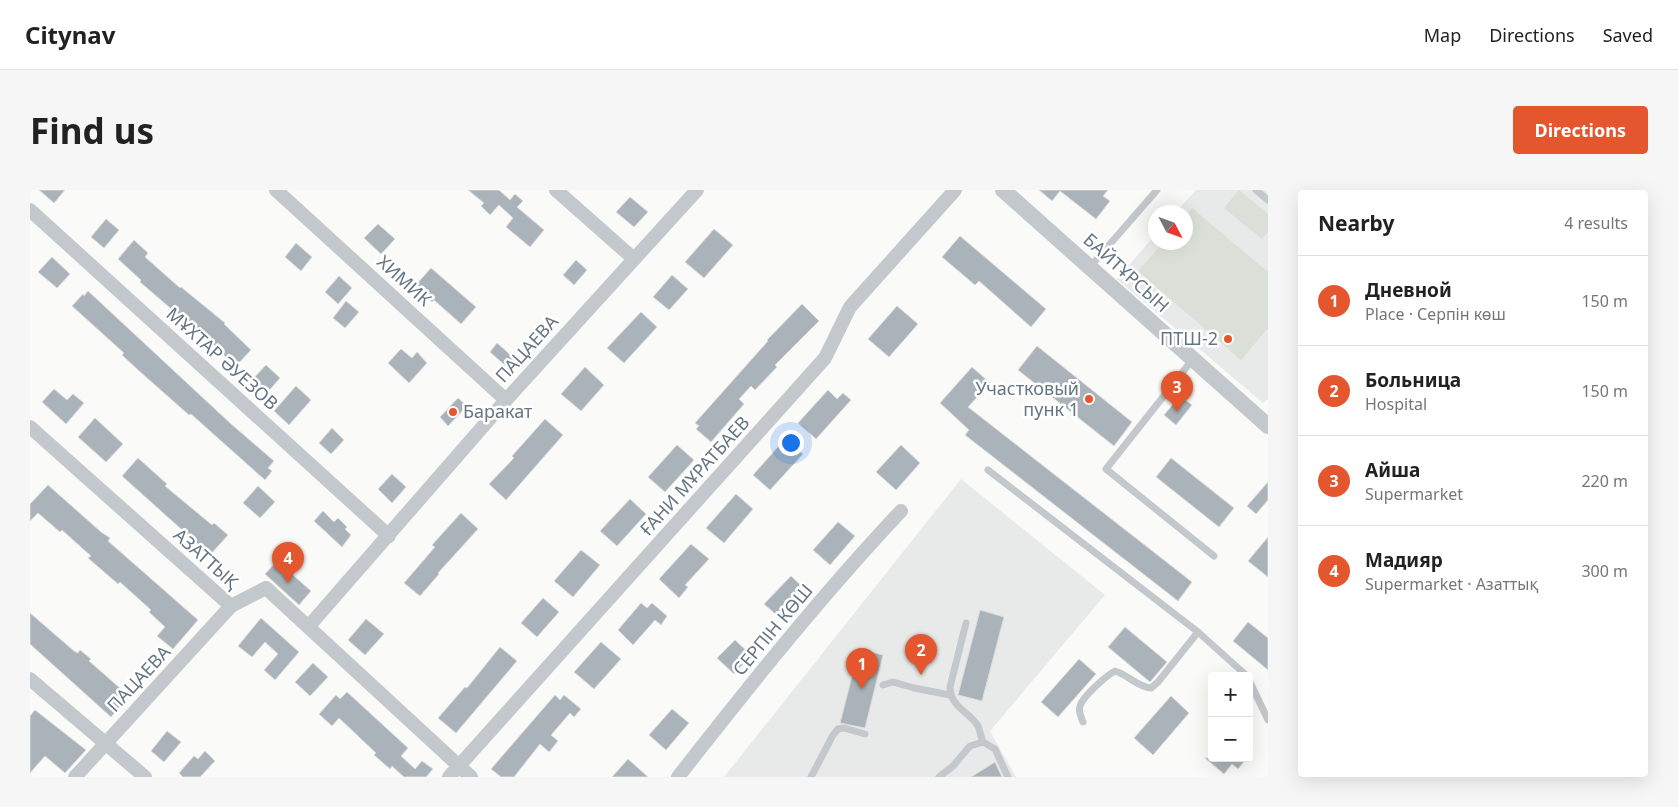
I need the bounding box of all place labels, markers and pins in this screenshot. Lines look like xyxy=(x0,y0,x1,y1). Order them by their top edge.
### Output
place label: ПТШ-2 xyxy=(1160,326,1218,350)
marker: ПТШ-2 xyxy=(1222,333,1234,345)
pin: 3 xyxy=(1161,371,1193,412)
place label: Участковый пунк 1 xyxy=(976,376,1079,421)
marker: Участковый пунк 1 xyxy=(1083,393,1095,405)
place label: Баракат xyxy=(463,399,533,423)
marker: Баракат xyxy=(447,406,459,418)
pin: 4 xyxy=(272,542,304,583)
pin: 2 xyxy=(905,634,937,675)
pin: 1 xyxy=(846,648,878,689)

